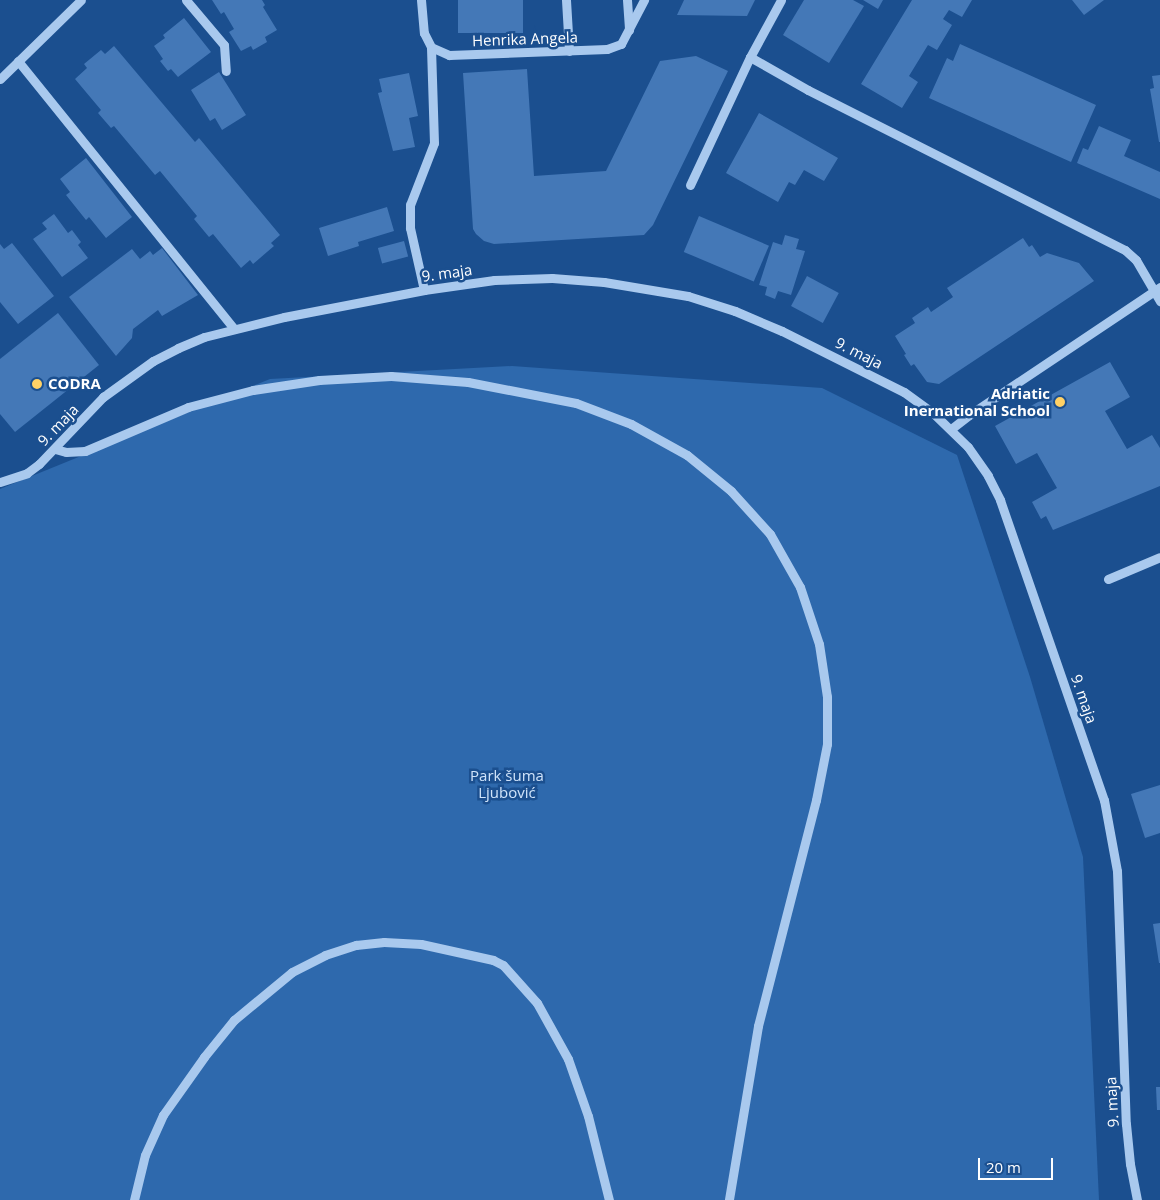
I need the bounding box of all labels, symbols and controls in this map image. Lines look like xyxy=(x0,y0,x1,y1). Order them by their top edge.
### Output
street label: Henrika Angela xyxy=(472,28,578,50)
street label: 9. maja xyxy=(421,261,473,285)
street label: 9. maja xyxy=(832,333,886,373)
place label: CODRA xyxy=(48,375,101,393)
marker: CODRA xyxy=(30,377,44,391)
place label: Adriatic Inernational School xyxy=(904,384,1050,419)
marker: Adriatic Inernational School xyxy=(1054,396,1066,408)
street label: 9. maja xyxy=(34,400,82,450)
street label: 9. maja xyxy=(1067,672,1101,726)
park label: Park šuma Ljubović xyxy=(470,766,544,801)
street label: 9. maja xyxy=(1102,1076,1122,1128)
scale bar xyxy=(980,1148,1055,1180)
text: 20 m xyxy=(986,1157,1021,1177)

